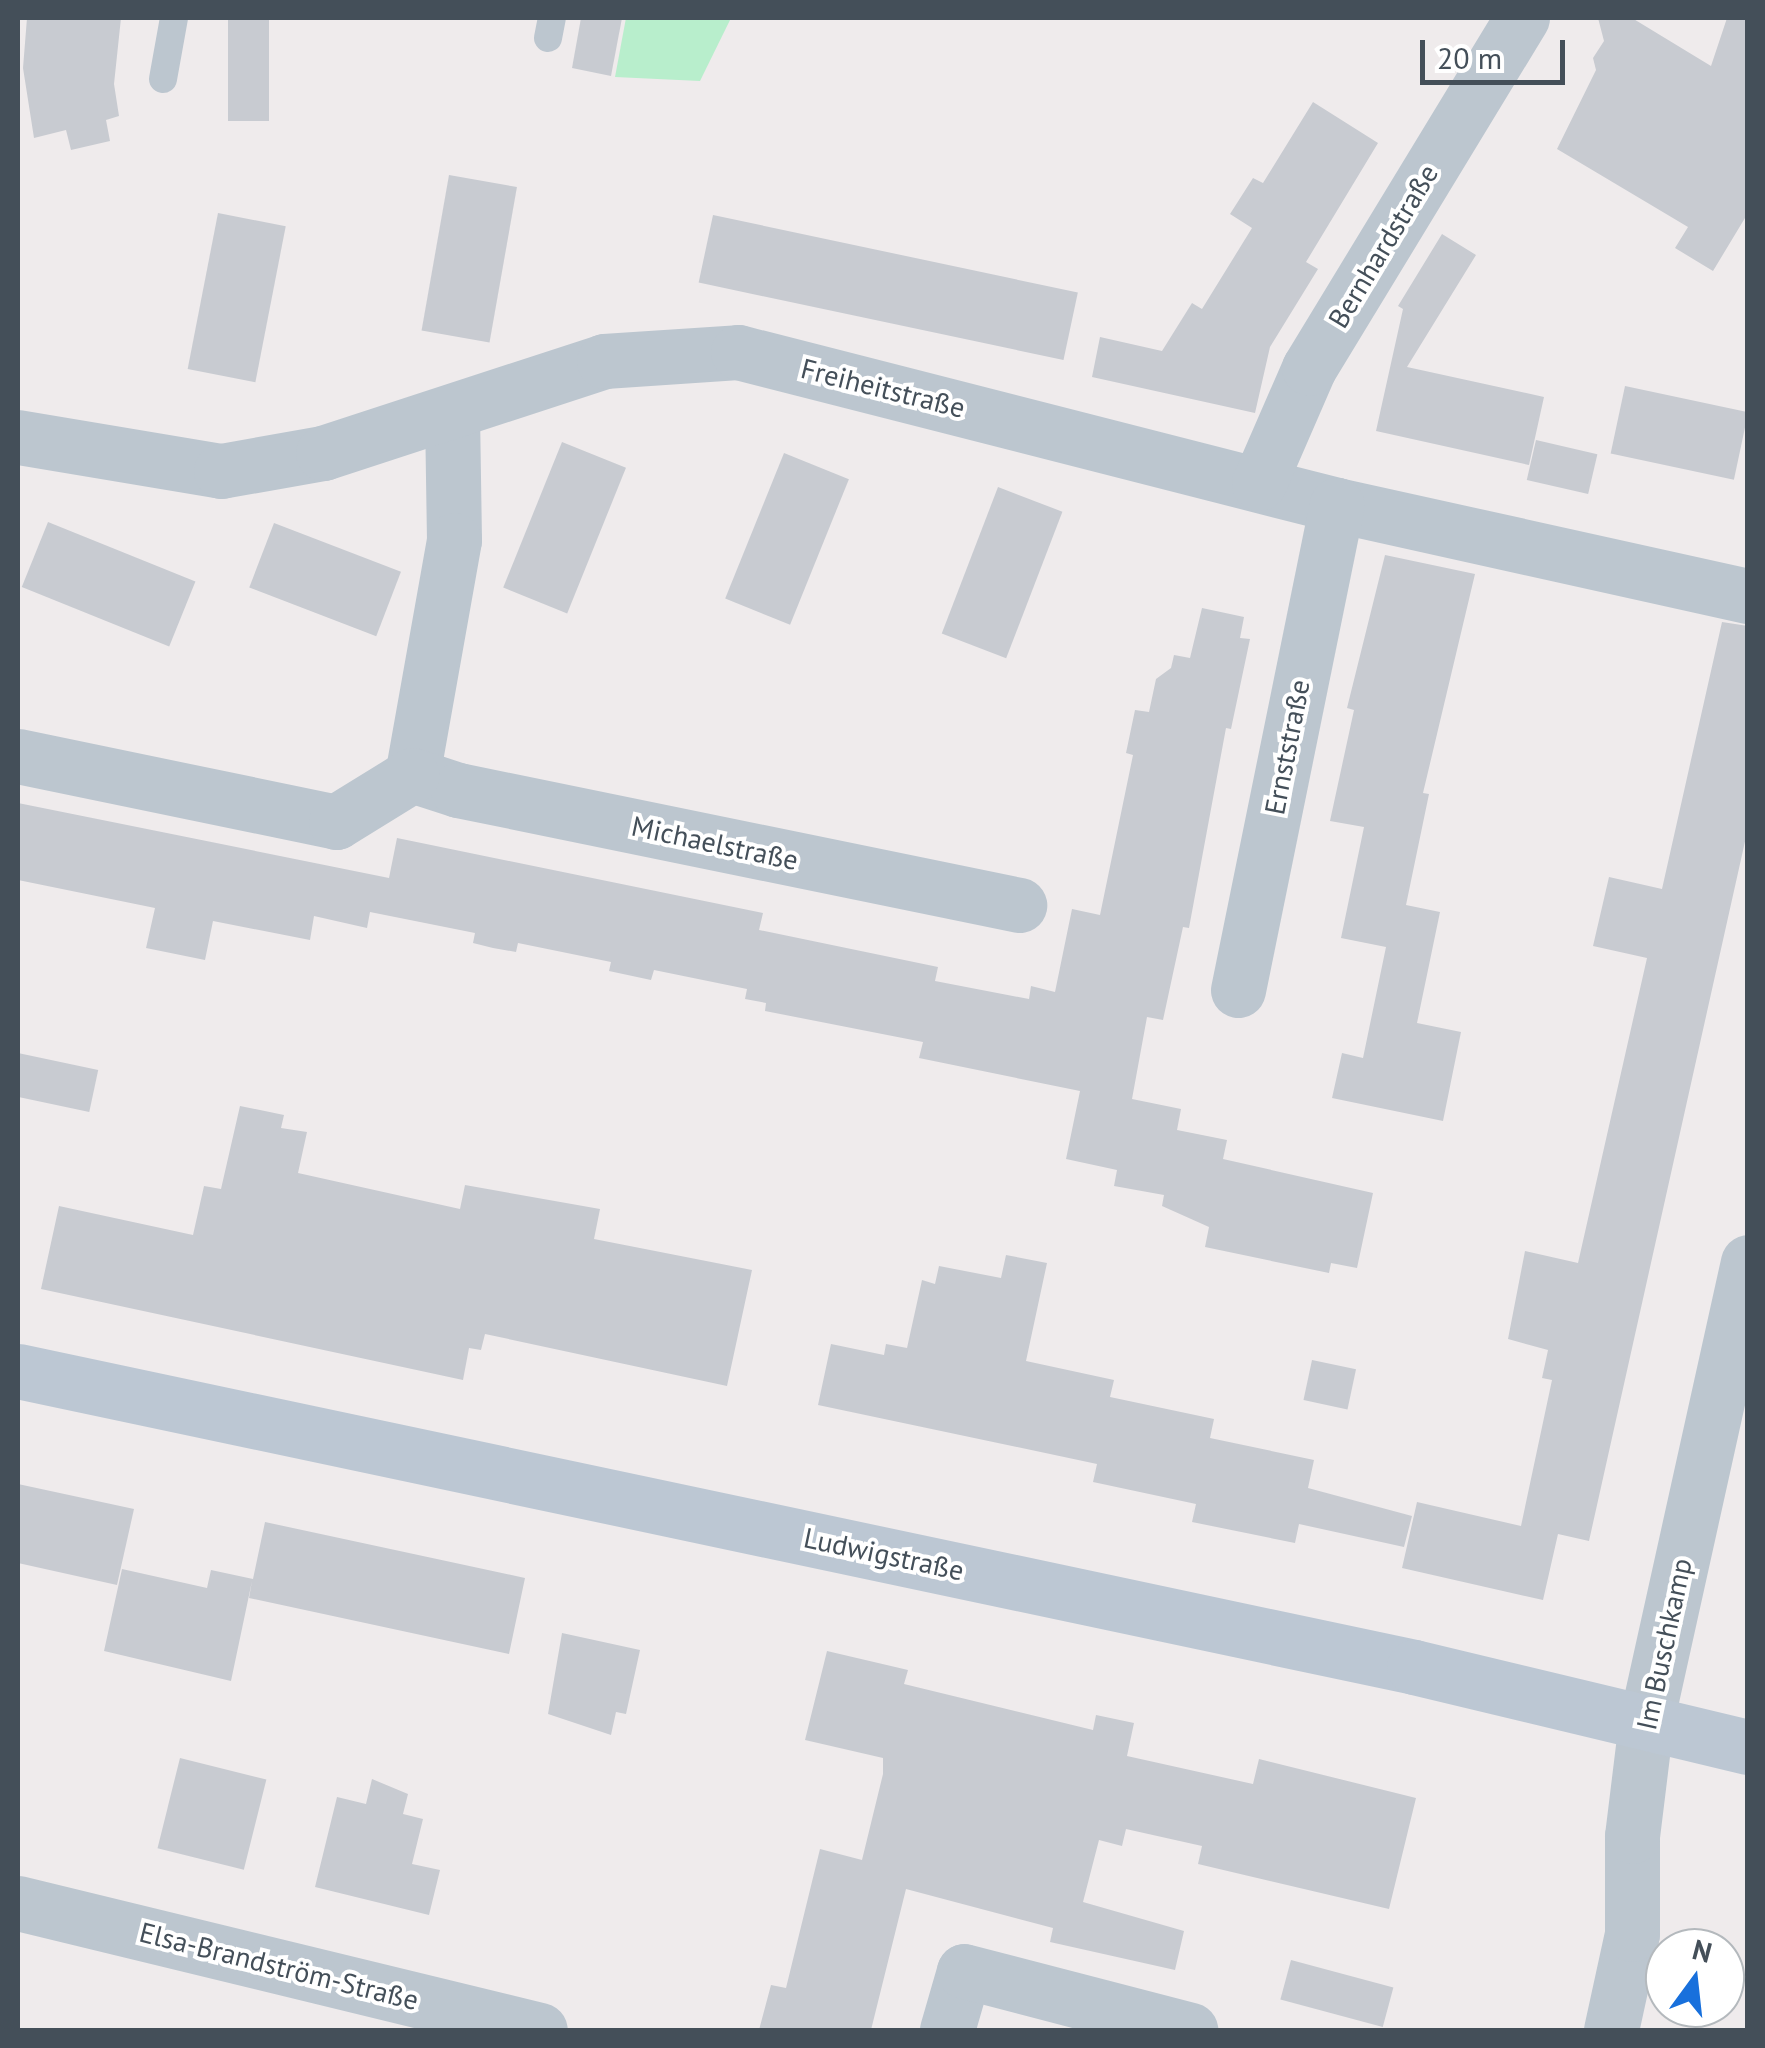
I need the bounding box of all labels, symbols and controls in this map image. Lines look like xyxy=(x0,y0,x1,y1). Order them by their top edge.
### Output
scale bar xyxy=(1425,20,1570,82)
text: 20 m xyxy=(1437,38,1502,77)
street label: Bernhardstraße xyxy=(1321,158,1445,334)
street label: Freiheitstraße xyxy=(798,351,968,425)
street label: Ernststraße xyxy=(1257,677,1317,817)
street label: Michaelstraße xyxy=(629,809,801,877)
street label: Ludwigstraße xyxy=(801,1521,967,1587)
street label: Im Buschkamp xyxy=(1629,1555,1699,1733)
street label: Elsa-Brandström-Straße xyxy=(136,1915,422,2017)
north arrow xyxy=(1645,1928,1745,2028)
text: N xyxy=(1689,1930,1716,1971)

